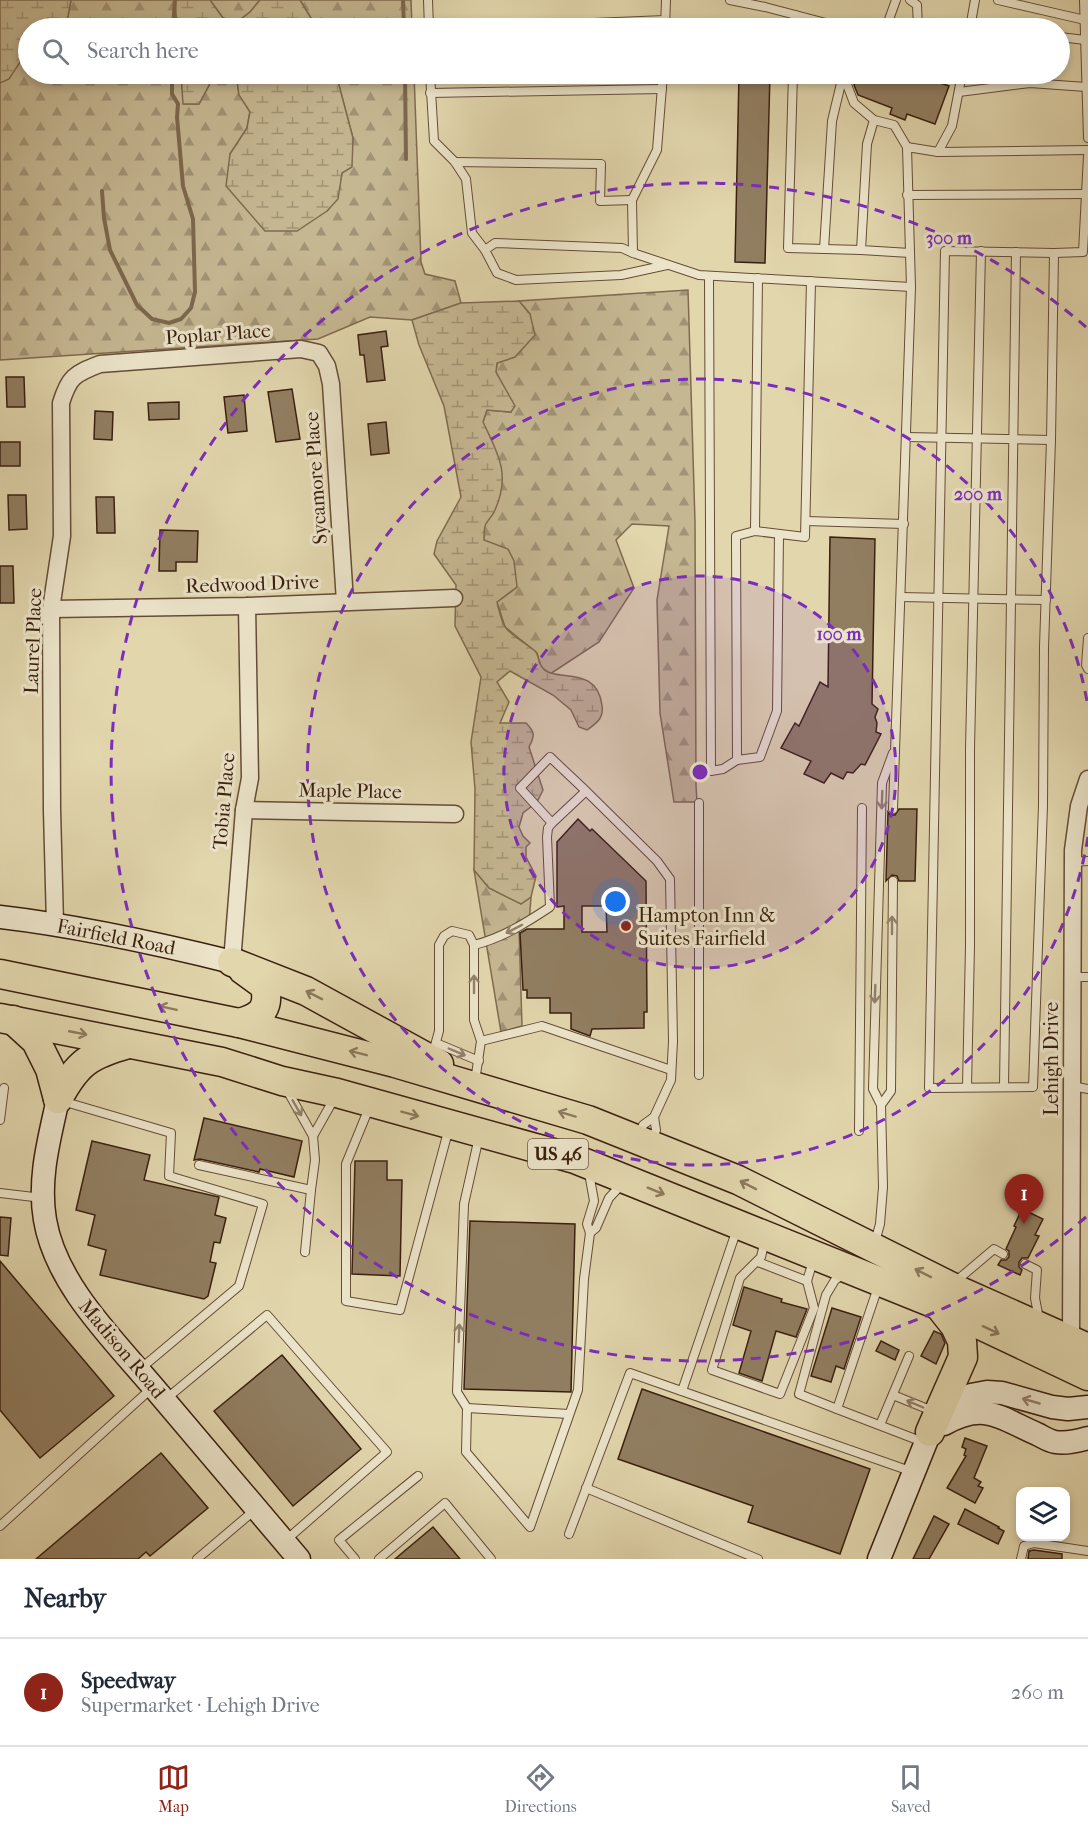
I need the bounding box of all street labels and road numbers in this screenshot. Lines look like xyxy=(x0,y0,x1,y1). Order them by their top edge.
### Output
street label: Poplar Place xyxy=(165,319,272,349)
street label: Sycamore Place xyxy=(300,411,332,545)
street label: Redwood Drive xyxy=(185,570,319,598)
street label: Laurel Place xyxy=(20,587,46,694)
street label: Tobia Place xyxy=(208,752,240,850)
street label: Maple Place xyxy=(298,779,402,803)
street label: Fairfield Road xyxy=(55,914,178,960)
street label: Lehigh Drive xyxy=(1040,1002,1063,1116)
road number: US 46 xyxy=(528,1139,588,1169)
street label: Madison Road xyxy=(74,1295,171,1404)

